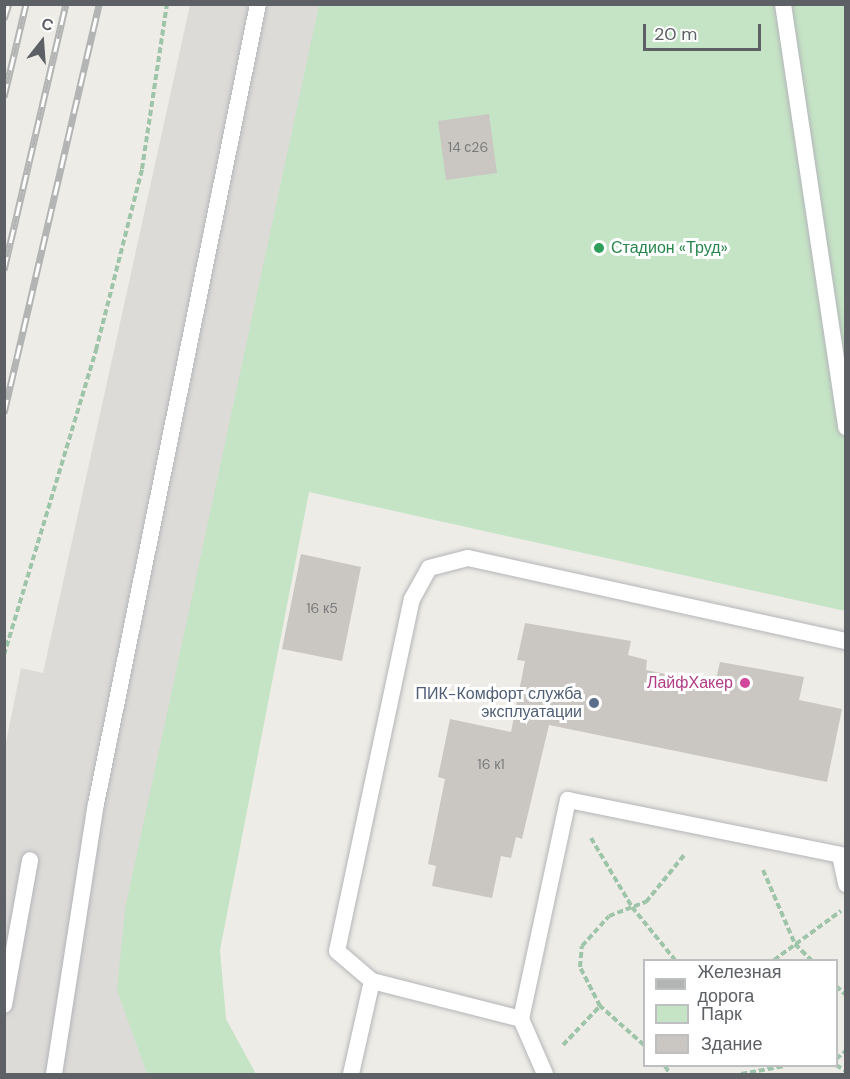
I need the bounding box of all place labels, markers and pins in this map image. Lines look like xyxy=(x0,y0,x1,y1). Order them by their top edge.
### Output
place label: Стадион «Труд» xyxy=(611,238,728,258)
marker: Стадион «Труд» xyxy=(592,241,606,255)
place label: ЛайфХакер xyxy=(647,673,733,693)
marker: ЛайфХакер xyxy=(738,676,752,690)
place label: ПИК-Комфорт служба эксплуатации xyxy=(416,684,582,722)
marker: ПИК-Комфорт служба эксплуатации xyxy=(587,696,601,710)

